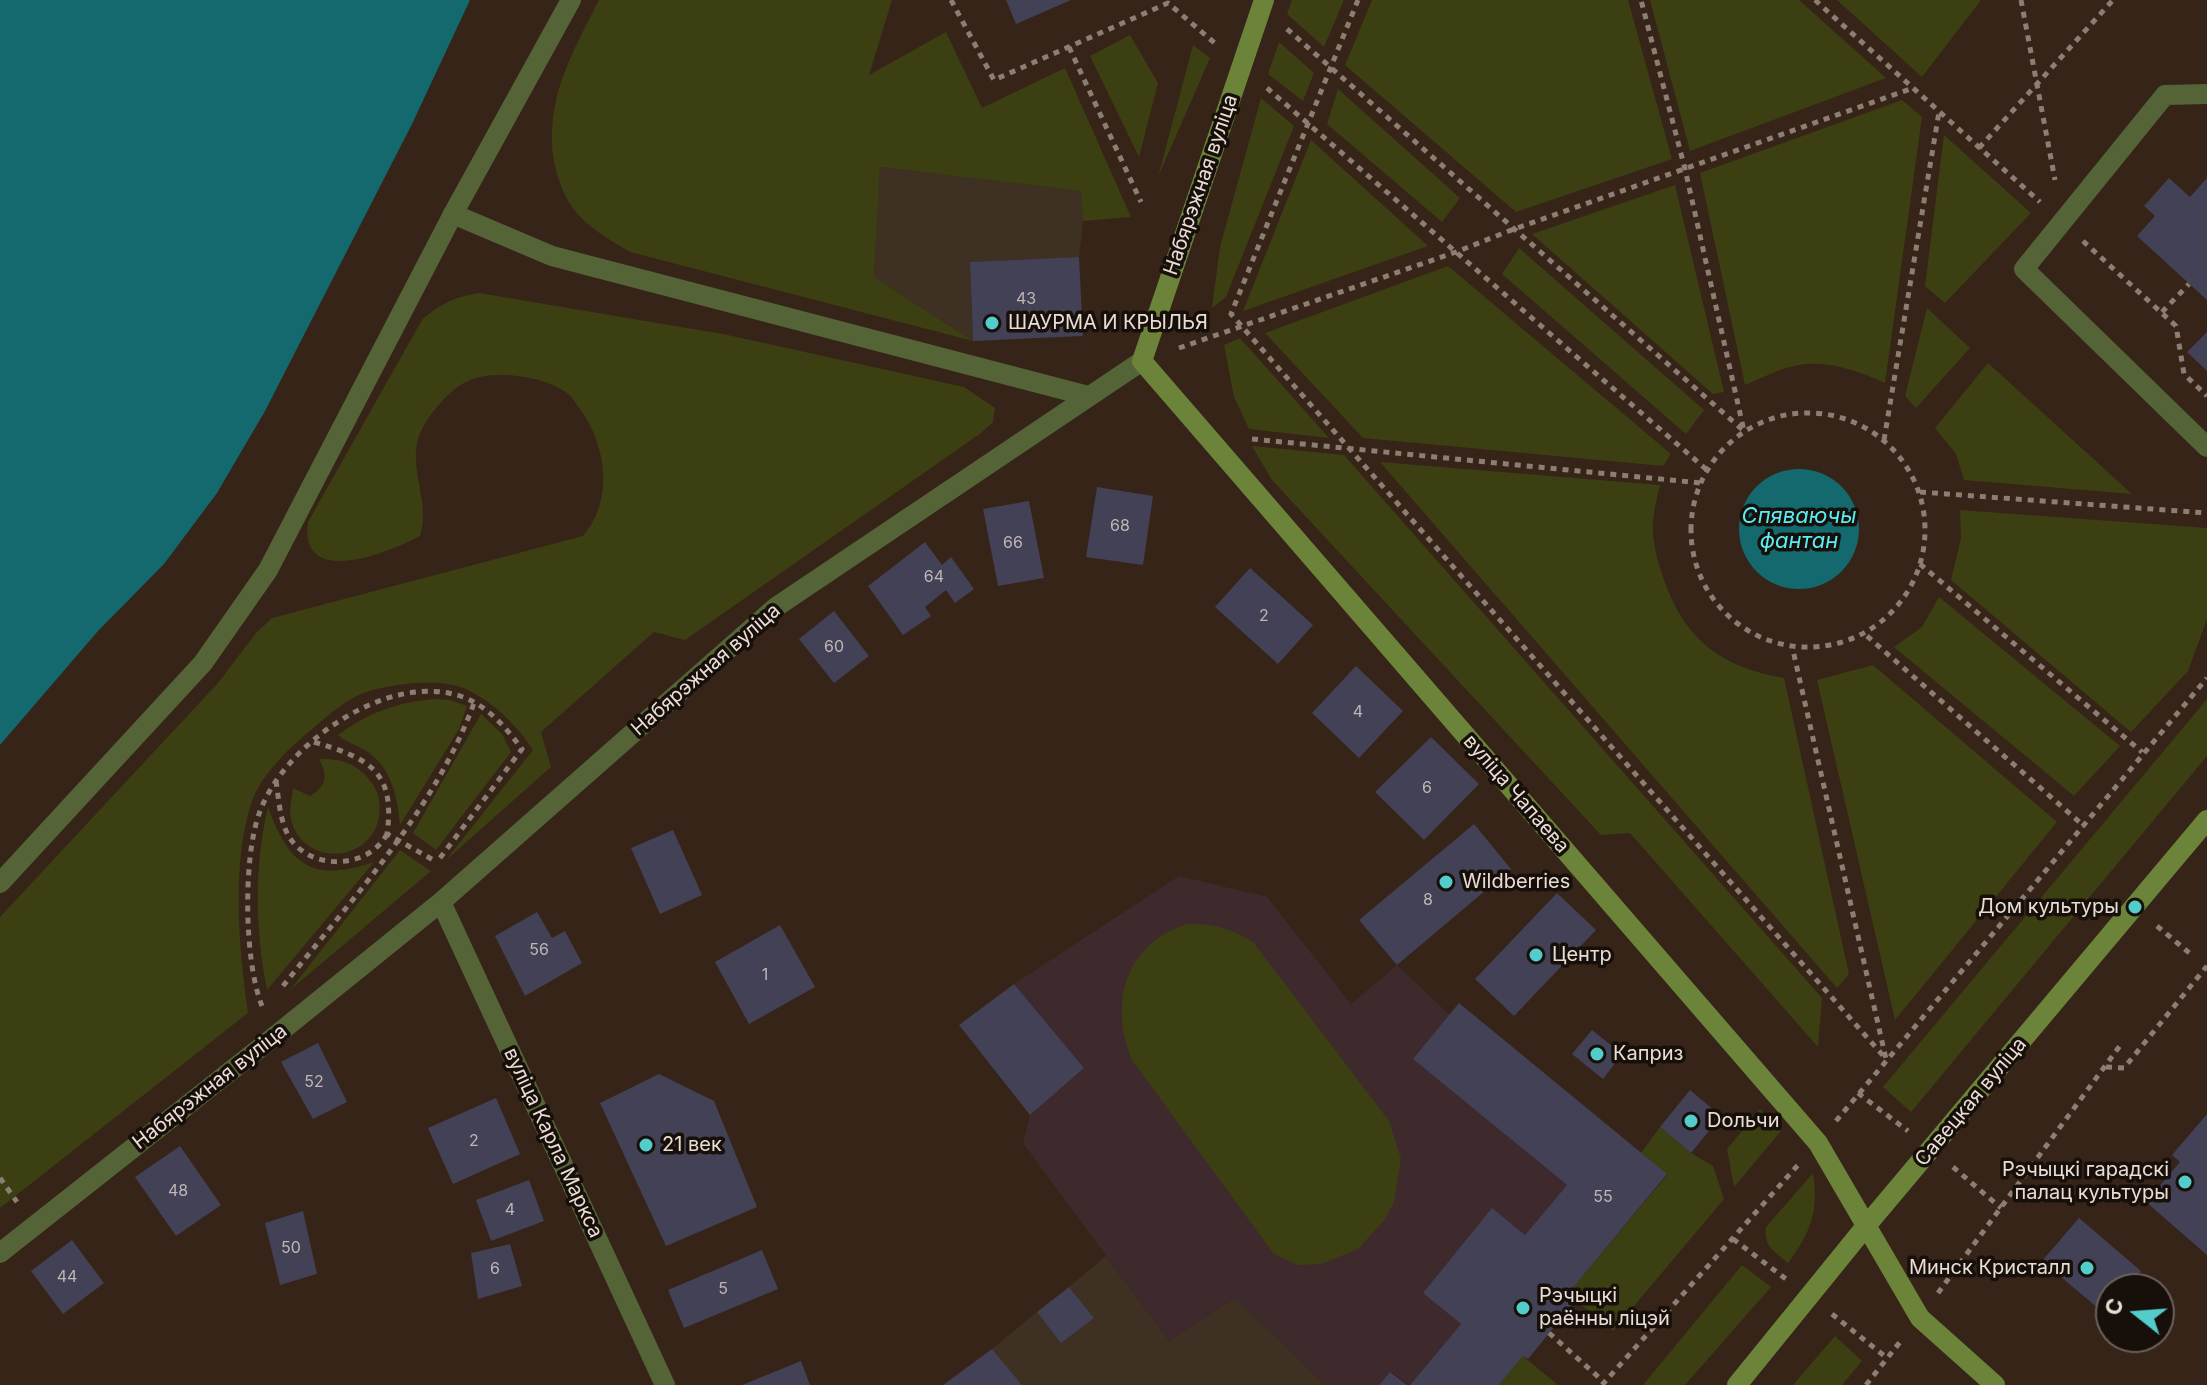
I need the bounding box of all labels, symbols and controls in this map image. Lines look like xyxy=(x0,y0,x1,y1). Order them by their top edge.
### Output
street label: Набярэжная вуліца xyxy=(1159,92,1243,278)
house number: 43 xyxy=(1016,289,1036,309)
place label: ШАУРМА И КРЫЛЬЯ xyxy=(1008,311,1208,335)
marker: ШАУРМА И КРЫЛЬЯ xyxy=(983,314,1001,332)
water label: Спяваючы фантан xyxy=(1742,503,1856,554)
house number: 68 xyxy=(1110,516,1130,536)
house number: 66 xyxy=(1003,533,1023,553)
house number: 64 xyxy=(924,567,944,587)
street label: Набярэжная вуліца xyxy=(627,599,785,741)
house number: 2 xyxy=(1259,606,1269,626)
house number: 60 xyxy=(824,637,844,657)
house number: 4 xyxy=(1353,702,1363,722)
street label: вуліца Чапаева xyxy=(1458,730,1574,858)
house number: 6 xyxy=(1422,778,1432,798)
place label: Wildberries xyxy=(1462,870,1570,894)
marker: Wildberries xyxy=(1437,873,1455,891)
house number: 8 xyxy=(1423,890,1433,910)
place label: Дом культуры xyxy=(1978,895,2119,919)
marker: Дом культуры xyxy=(2126,898,2144,916)
house number: 56 xyxy=(529,940,549,960)
place label: Центр xyxy=(1552,943,1612,967)
marker: Центр xyxy=(1527,946,1545,964)
house number: 1 xyxy=(762,965,768,985)
street label: Набярэжная вуліца xyxy=(128,1019,292,1155)
street label: Савецкая вуліца xyxy=(1910,1033,2032,1171)
place label: Каприз xyxy=(1613,1042,1683,1066)
street label: вуліца Карла Маркса xyxy=(498,1044,608,1242)
marker: Каприз xyxy=(1588,1045,1606,1063)
house number: 52 xyxy=(304,1072,324,1092)
place label: Doльчи xyxy=(1707,1109,1779,1133)
marker: Doльчи xyxy=(1682,1112,1700,1130)
house number: 2 xyxy=(469,1131,479,1151)
place label: 21 век xyxy=(662,1133,722,1157)
marker: 21 век xyxy=(637,1136,655,1154)
place label: Рэчыцкі гарадскі палац культуры xyxy=(2002,1158,2169,1205)
marker: Рэчыцкі гарадскі палац культуры xyxy=(2176,1173,2194,1191)
house number: 48 xyxy=(168,1181,188,1201)
house number: 55 xyxy=(1593,1187,1613,1207)
house number: 4 xyxy=(505,1200,515,1220)
house number: 50 xyxy=(281,1238,301,1258)
place label: Минск Кристалл xyxy=(1909,1256,2071,1280)
house number: 6 xyxy=(490,1259,500,1279)
marker: Минск Кристалл xyxy=(2078,1259,2096,1277)
house number: 44 xyxy=(57,1267,77,1287)
north arrow xyxy=(2095,1273,2175,1353)
house number: 5 xyxy=(718,1279,728,1299)
place label: Рэчыцкі раённы ліцэй xyxy=(1539,1284,1670,1331)
text: С xyxy=(2099,1295,2129,1318)
marker: Рэчыцкі раённы ліцэй xyxy=(1514,1299,1532,1317)

